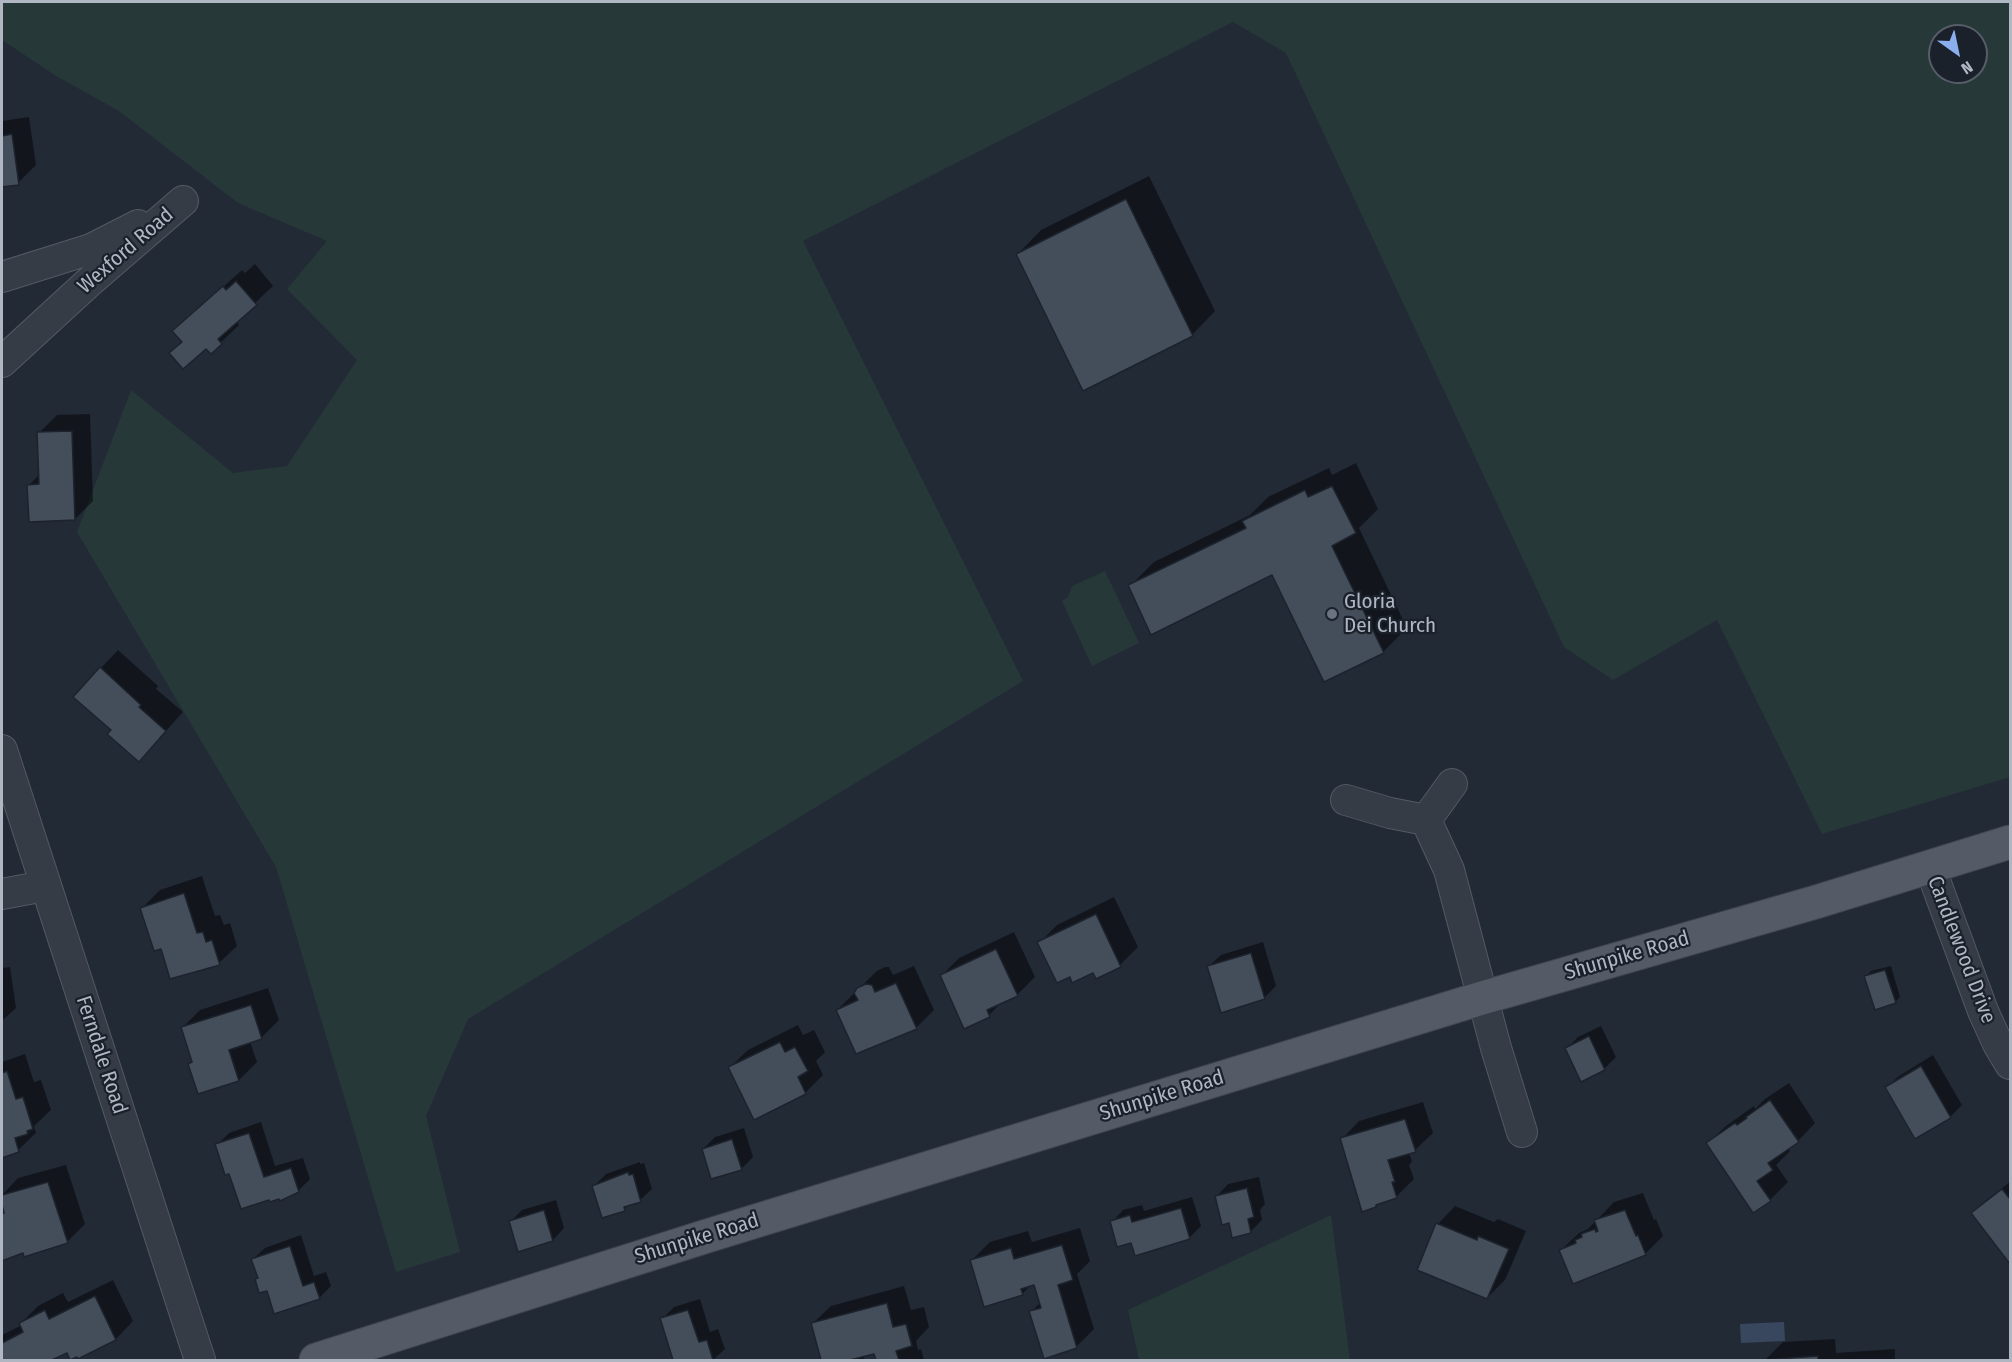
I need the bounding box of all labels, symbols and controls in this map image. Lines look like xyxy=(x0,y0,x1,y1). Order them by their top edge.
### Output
north arrow xyxy=(1928,24,1988,84)
text: N xyxy=(1958,57,1976,78)
street label: Wexford Road xyxy=(73,203,179,299)
place label: Gloria Dei Church xyxy=(1344,589,1436,639)
marker: Gloria Dei Church xyxy=(1325,607,1339,621)
street label: Candlewood Drive xyxy=(1921,873,2001,1027)
street label: Shunpike Road xyxy=(1562,926,1692,986)
street label: Ferndale Road xyxy=(70,993,132,1117)
street label: Shunpike Road xyxy=(1097,1065,1227,1127)
street label: Shunpike Road xyxy=(632,1208,762,1270)

